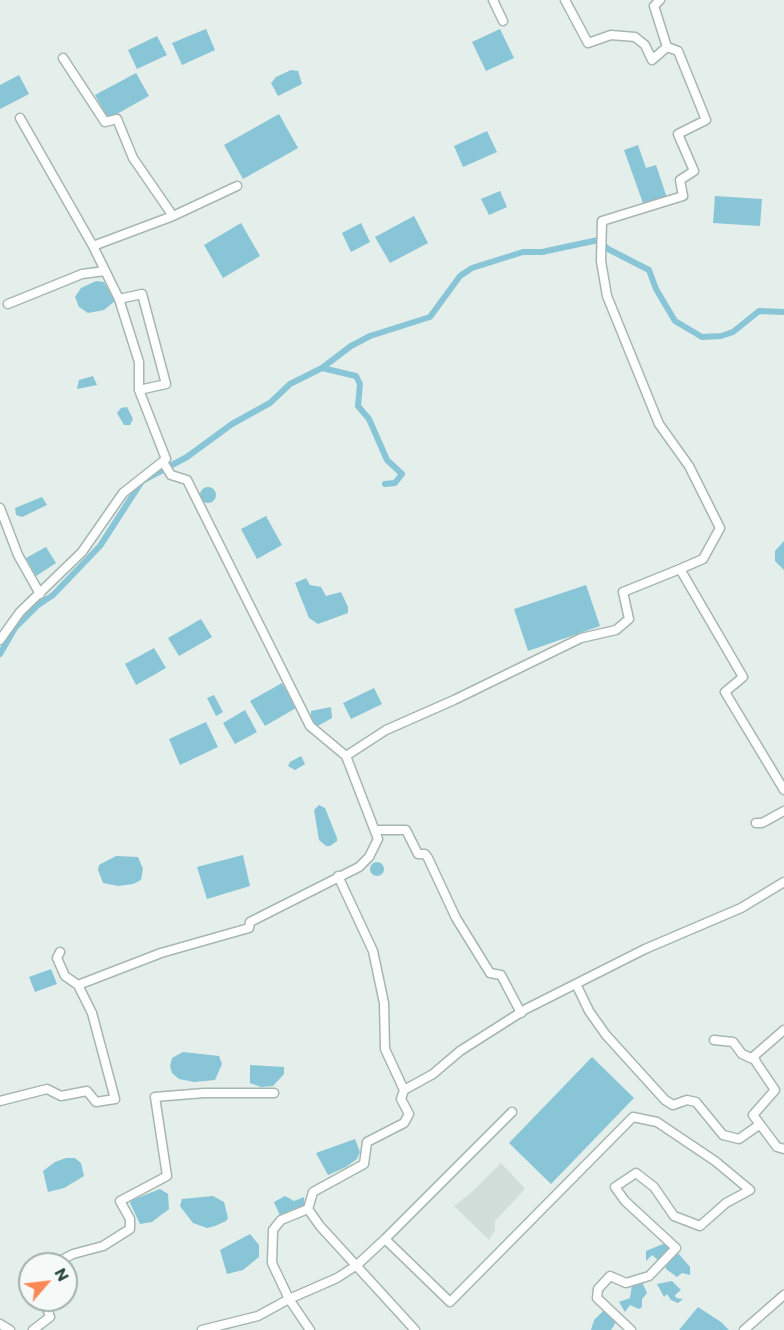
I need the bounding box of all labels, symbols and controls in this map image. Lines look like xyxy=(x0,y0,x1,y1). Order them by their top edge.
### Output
north arrow xyxy=(18,1252,78,1312)
text: N xyxy=(51,1264,74,1284)

